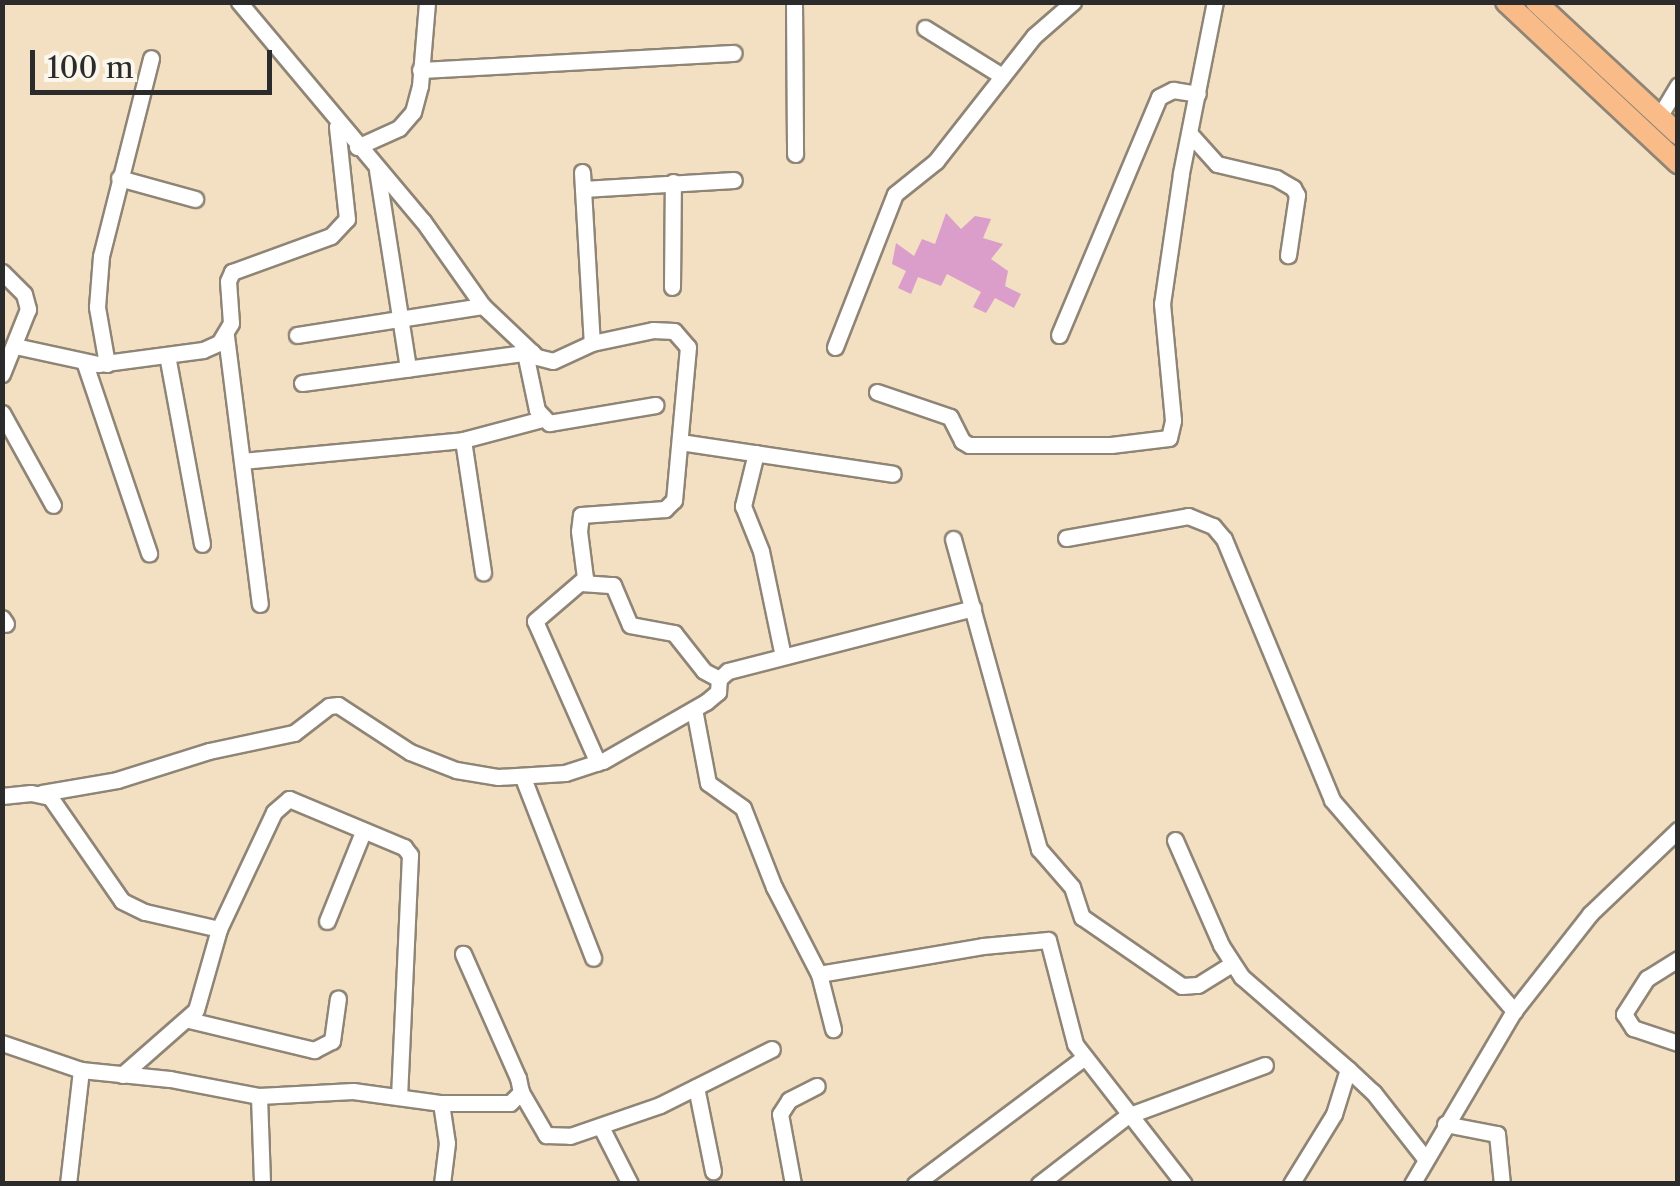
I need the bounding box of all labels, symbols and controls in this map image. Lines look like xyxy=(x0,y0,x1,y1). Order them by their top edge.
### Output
scale bar xyxy=(35,30,278,92)
text: 100 m xyxy=(47,49,134,86)

